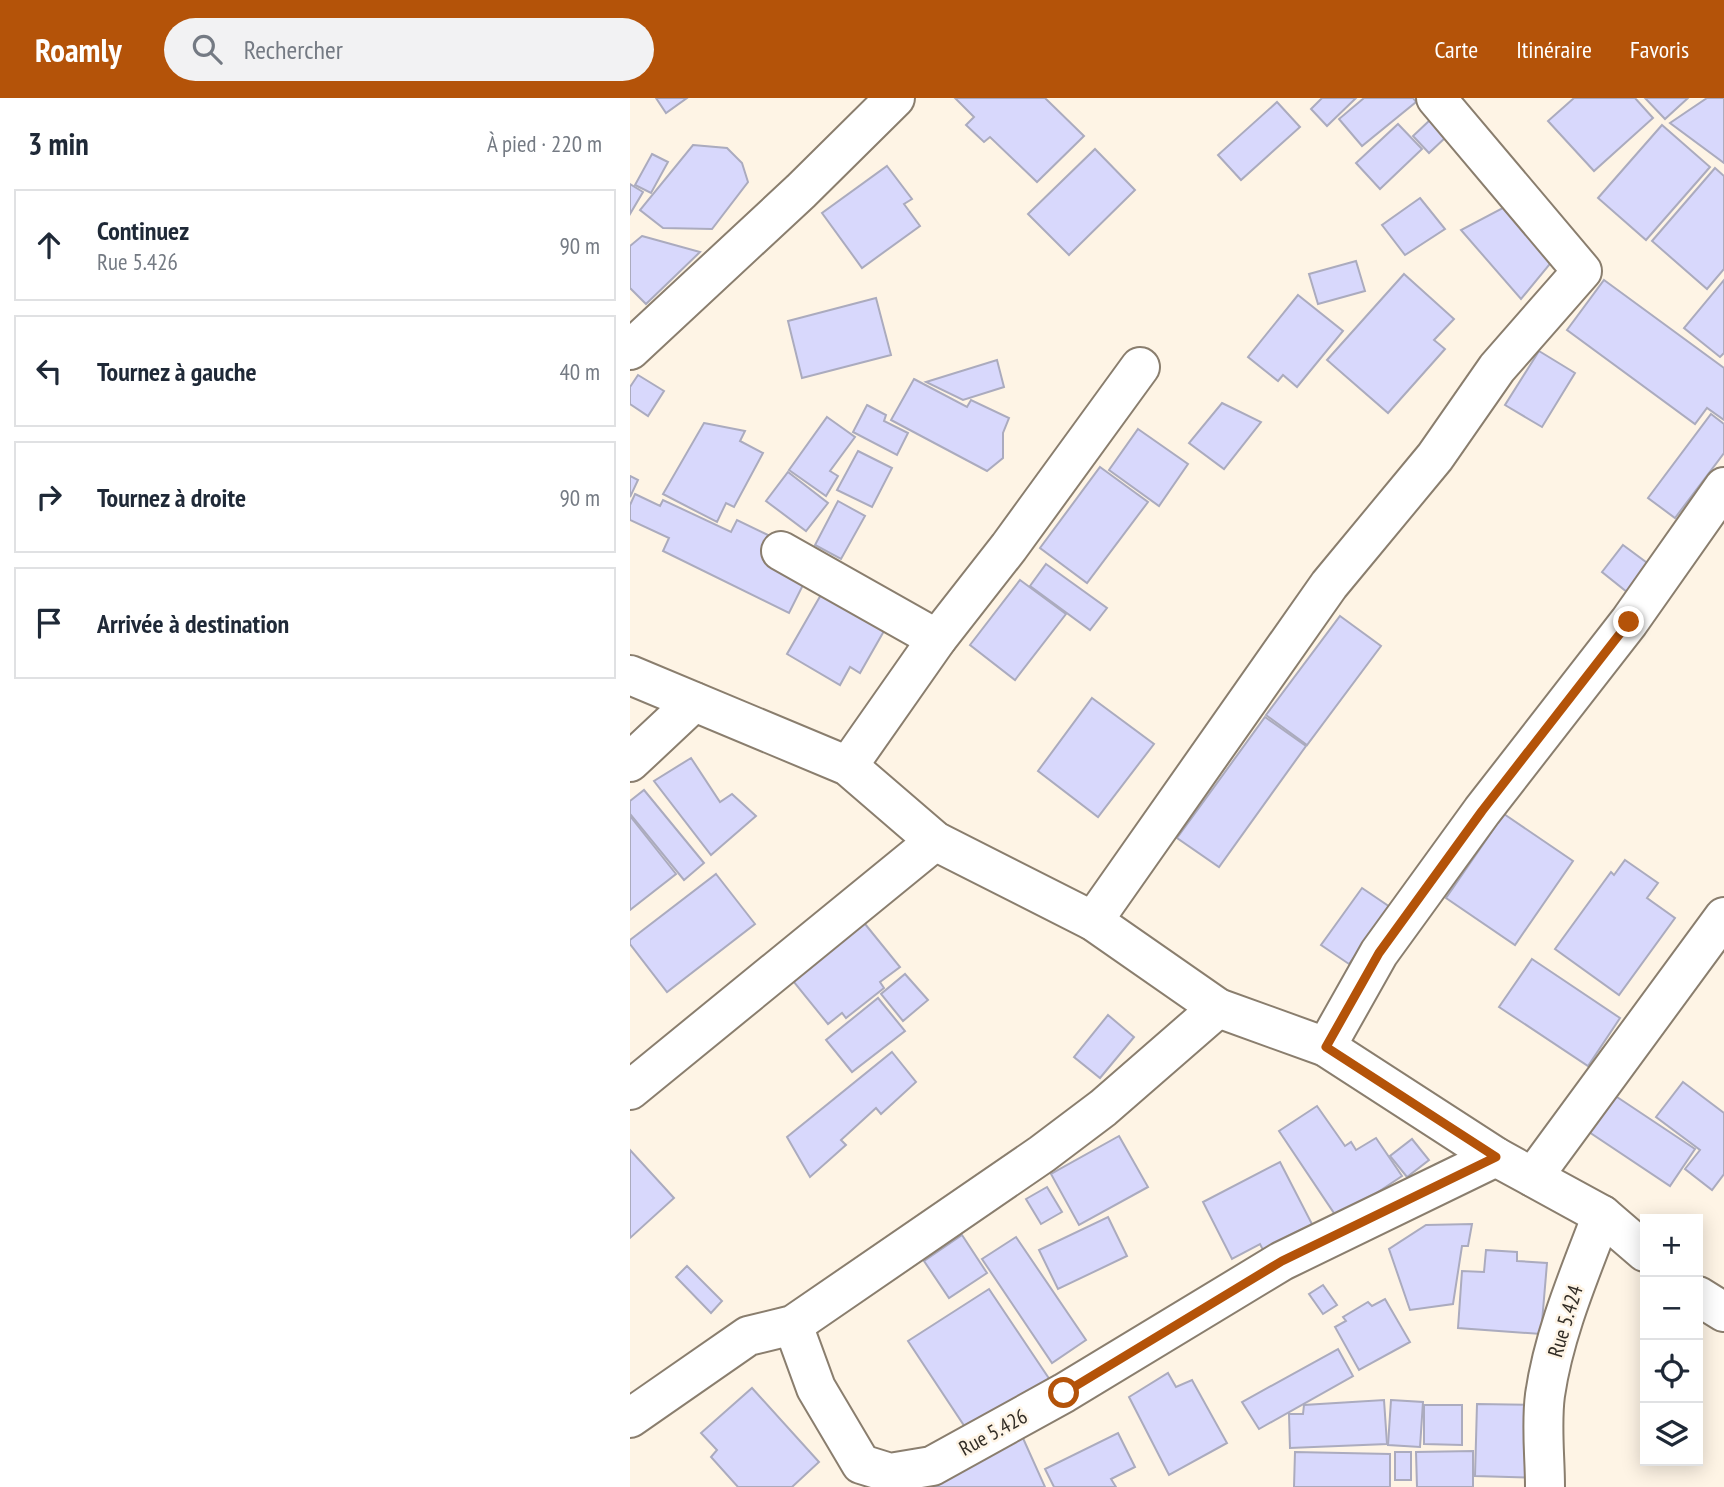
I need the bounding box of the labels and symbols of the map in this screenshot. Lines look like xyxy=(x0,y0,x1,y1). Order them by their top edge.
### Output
route end xyxy=(1613,606,1644,637)
street label: Rue 5.424 xyxy=(1541,1281,1589,1360)
route start xyxy=(1048,1377,1079,1408)
street label: Rue 5.426 xyxy=(954,1402,1032,1462)

